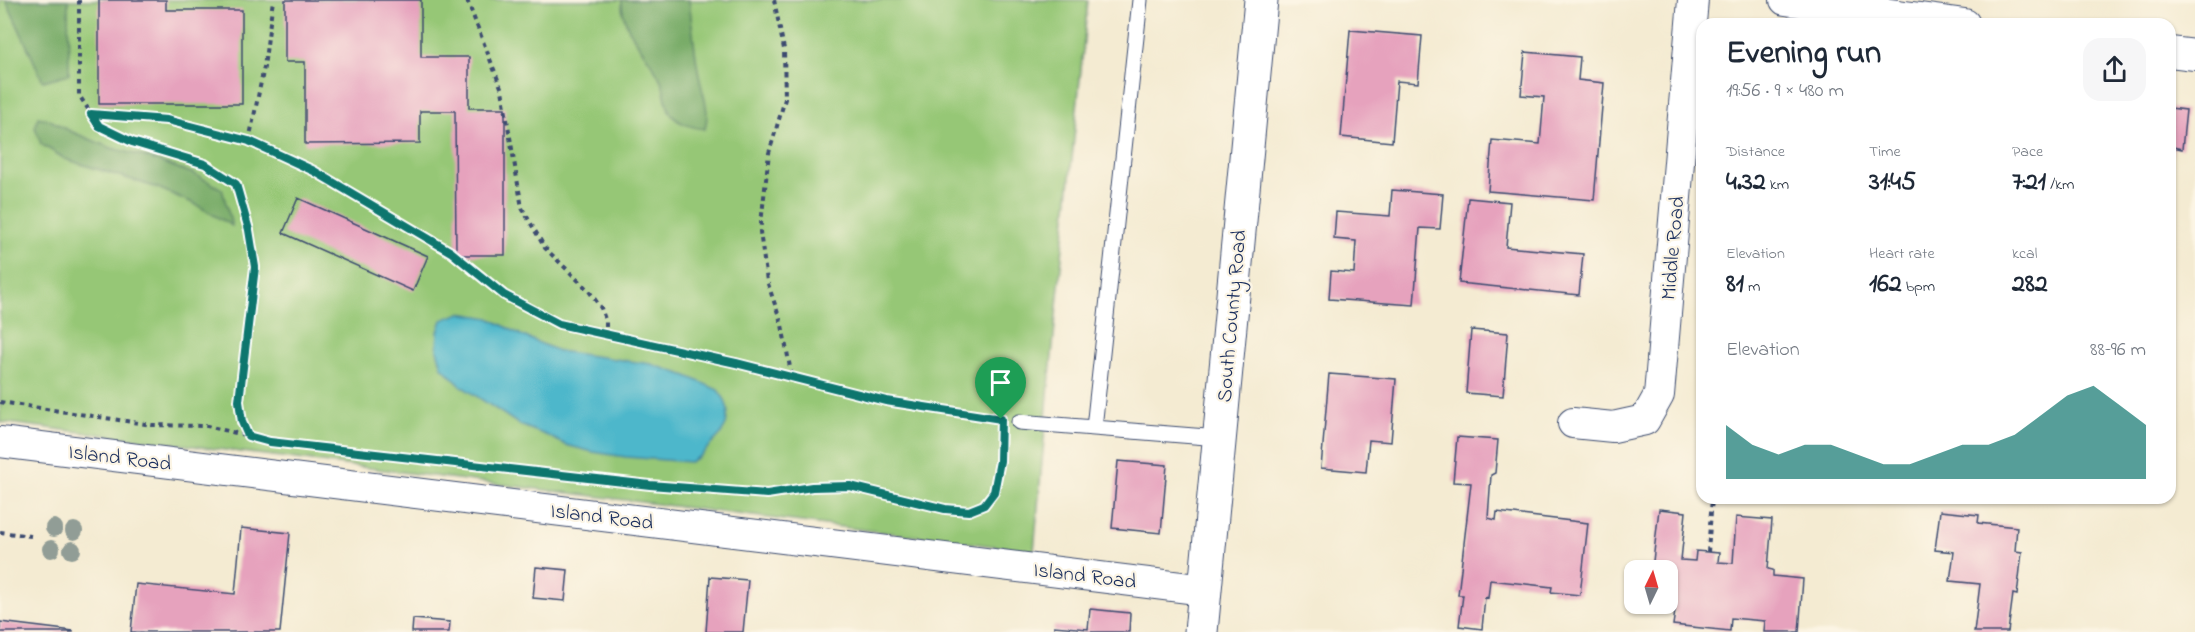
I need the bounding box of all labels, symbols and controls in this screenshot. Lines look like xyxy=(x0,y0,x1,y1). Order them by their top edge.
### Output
text: Evening run xyxy=(1726,30,1881,78)
button: share xyxy=(2083,38,2146,101)
text: 19:56 · 9 × 480 m xyxy=(1726,77,1844,106)
text: Distance xyxy=(1726,140,1785,164)
text: Time xyxy=(1869,140,1901,164)
text: Pace xyxy=(2012,140,2043,164)
text: 4.32 xyxy=(1726,164,1766,202)
text: 31:45 xyxy=(1869,164,1916,202)
text: 7:21 xyxy=(2012,164,2046,202)
text: km xyxy=(1766,173,1789,197)
text: /km xyxy=(2046,173,2075,197)
street label: Middle Road xyxy=(1655,195,1693,301)
street label: South County Road xyxy=(1211,228,1257,404)
text: Elevation xyxy=(1726,242,1785,266)
text: Heart rate xyxy=(1869,242,1935,266)
text: kcal xyxy=(2012,242,2037,266)
text: 81 xyxy=(1726,266,1744,304)
text: 162 xyxy=(1869,266,1902,304)
text: 282 xyxy=(2012,266,2048,304)
text: m xyxy=(1744,275,1760,299)
text: bpm xyxy=(1902,275,1935,299)
text: Elevation xyxy=(1726,336,1800,365)
text: 88–96 m xyxy=(2090,336,2146,365)
pin xyxy=(975,357,1026,419)
icon: arrive xyxy=(984,366,1017,399)
street label: Island Road xyxy=(67,438,173,480)
street label: Island Road xyxy=(549,497,655,539)
street label: Island Road xyxy=(1032,556,1138,598)
north arrow xyxy=(1624,560,1678,614)
map controls xyxy=(1624,560,1678,614)

